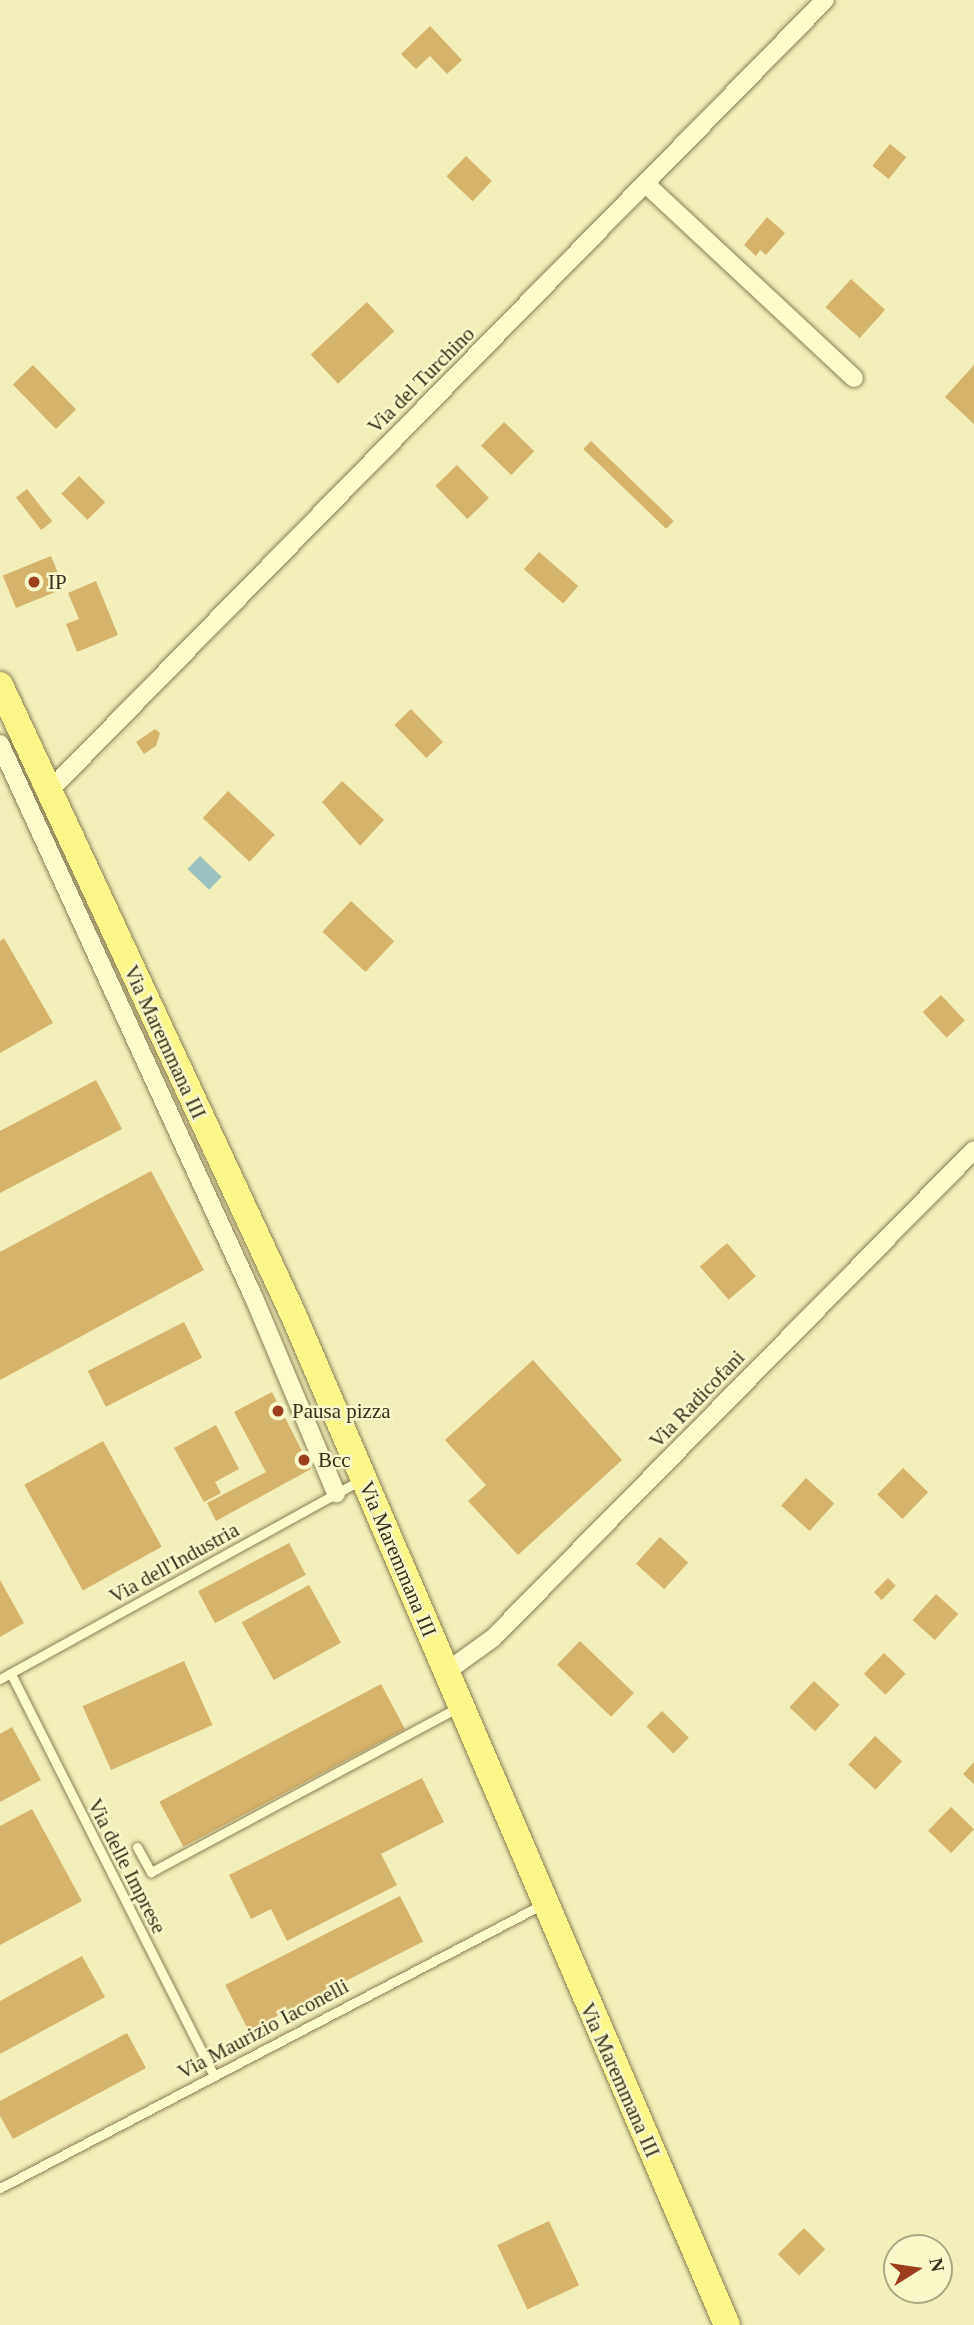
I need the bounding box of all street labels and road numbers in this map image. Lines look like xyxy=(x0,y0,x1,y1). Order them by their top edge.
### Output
street label: Via del Turchino xyxy=(362,321,480,439)
street label: Via Maremmana III xyxy=(118,961,212,1123)
street label: Via Radicofani xyxy=(644,1345,750,1453)
street label: Via Maremmana III xyxy=(354,1477,442,1641)
street label: Via dell'Industria xyxy=(105,1517,243,1609)
street label: Via delle Imprese xyxy=(82,1794,172,1938)
street label: Via Maurizio Iaconelli xyxy=(173,1973,353,2085)
street label: Via Maremmana III xyxy=(575,1999,665,2161)

